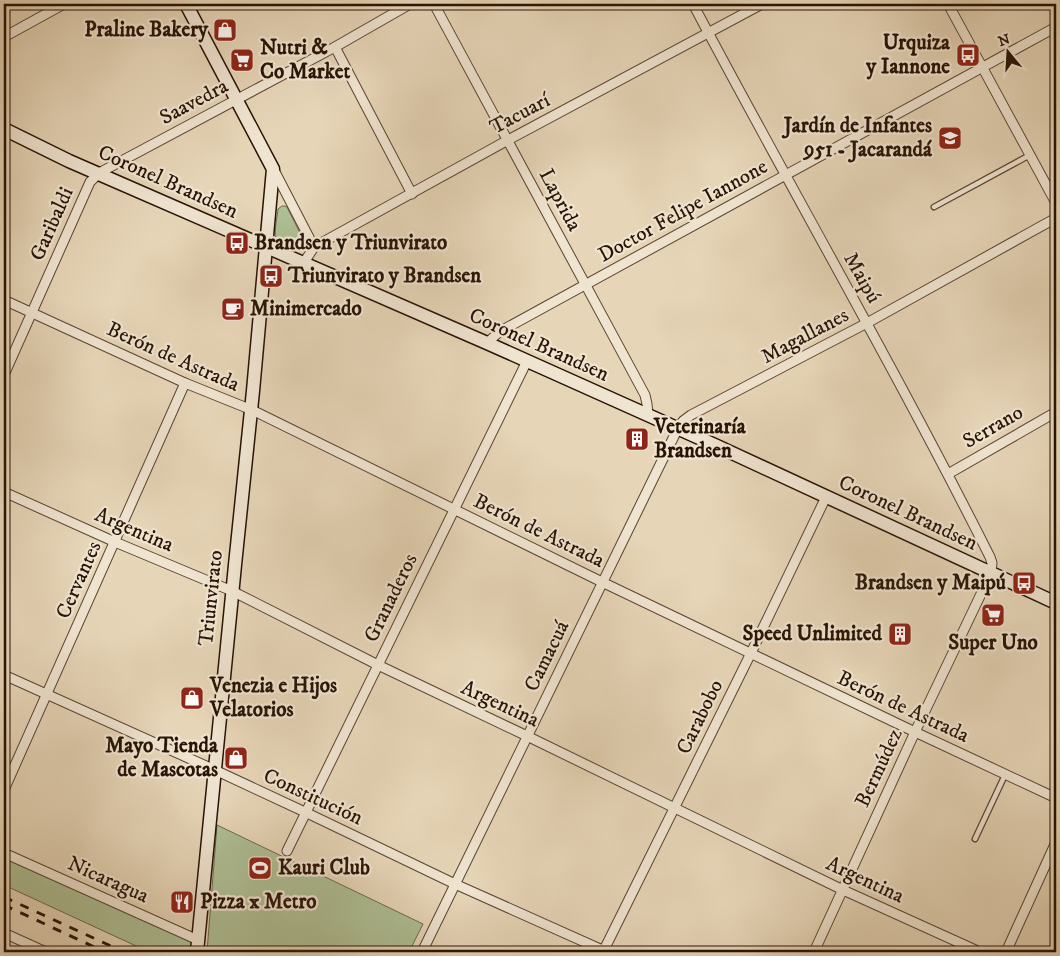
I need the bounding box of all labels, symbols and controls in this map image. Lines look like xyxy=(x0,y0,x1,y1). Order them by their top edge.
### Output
place label: Praline Bakery xyxy=(84,17,209,43)
shop icon: Praline Bakery xyxy=(212,17,238,43)
north arrow xyxy=(982,28,1032,78)
place label: Urquiza y Iannone xyxy=(865,30,951,80)
text: N xyxy=(996,30,1013,51)
place label: Nutri & Co Market xyxy=(260,35,350,85)
bus stop icon: Urquiza y Iannone xyxy=(955,42,981,68)
supermarket icon: Nutri & Co Market xyxy=(229,47,255,73)
street label: Saavedra xyxy=(155,73,233,131)
street label: Tacuarí xyxy=(486,87,556,141)
place label: Jardín de Infantes 951 - Jacarandá xyxy=(782,113,933,163)
school or university icon: Jardín de Infantes 951 - Jacarandá xyxy=(937,125,963,151)
street label: Coronel Brandsen xyxy=(94,140,242,224)
street label: Doctor Felipe Iannone xyxy=(594,153,773,268)
street label: Laprida xyxy=(533,164,587,236)
street label: Garibaldi xyxy=(24,183,80,265)
bus stop icon: Brandsen y Triunvirato xyxy=(224,230,250,256)
place label: Brandsen y Triunvirato xyxy=(254,230,447,256)
street label: Maipú xyxy=(837,248,887,308)
bus stop icon: Triunvirato y Brandsen xyxy=(258,263,284,289)
place label: Triunvirato y Brandsen xyxy=(287,263,482,289)
cafe icon: Minimercado xyxy=(220,296,246,322)
place label: Minimercado xyxy=(250,296,362,322)
street label: Magallanes xyxy=(757,302,853,370)
street label: Coronel Brandsen xyxy=(465,303,613,387)
street label: Berón de Astrada xyxy=(103,316,243,398)
street label: Serrano xyxy=(958,399,1028,455)
place label: Veterinaría Brandsen xyxy=(653,414,747,464)
building icon: Veterinaría Brandsen xyxy=(624,426,650,452)
street label: Coronel Brandsen xyxy=(834,469,982,557)
street label: Berón de Astrada xyxy=(469,488,609,574)
street label: Argentina xyxy=(91,502,177,558)
street label: Cervantes xyxy=(50,537,108,623)
street label: Triunvirato xyxy=(193,549,229,647)
street label: Granaderos xyxy=(358,549,424,647)
place label: Brandsen y Maipú xyxy=(855,570,1006,596)
bus stop icon: Brandsen y Maipú xyxy=(1011,570,1037,596)
supermarket icon: Super Uno xyxy=(980,602,1006,628)
street label: Camacuá xyxy=(519,616,575,696)
place label: Speed Unlimited xyxy=(743,621,883,647)
building icon: Speed Unlimited xyxy=(887,621,913,647)
place label: Super Uno xyxy=(948,630,1038,656)
street label: Berón de Astrada xyxy=(833,665,973,749)
place label: Venezia e Hijos Velatorios xyxy=(209,673,337,723)
street label: Argentina xyxy=(457,675,543,733)
street label: Carabobo xyxy=(671,675,729,759)
shop icon: Venezia e Hijos Velatorios xyxy=(179,685,205,711)
street label: Bermúdez xyxy=(849,724,909,812)
place label: Mayo Tienda de Mascotas xyxy=(105,733,219,783)
shop icon: Mayo Tienda de Mascotas xyxy=(223,745,249,771)
street label: Constitución xyxy=(259,763,367,831)
street label: Nicaragua xyxy=(63,851,153,909)
street label: Argentina xyxy=(822,851,908,909)
sports icon: Kauri Club xyxy=(247,855,273,881)
place label: Kauri Club xyxy=(278,855,370,881)
restaurant icon: Pizza x Metro xyxy=(169,889,195,915)
place label: Pizza x Metro xyxy=(200,889,316,915)

